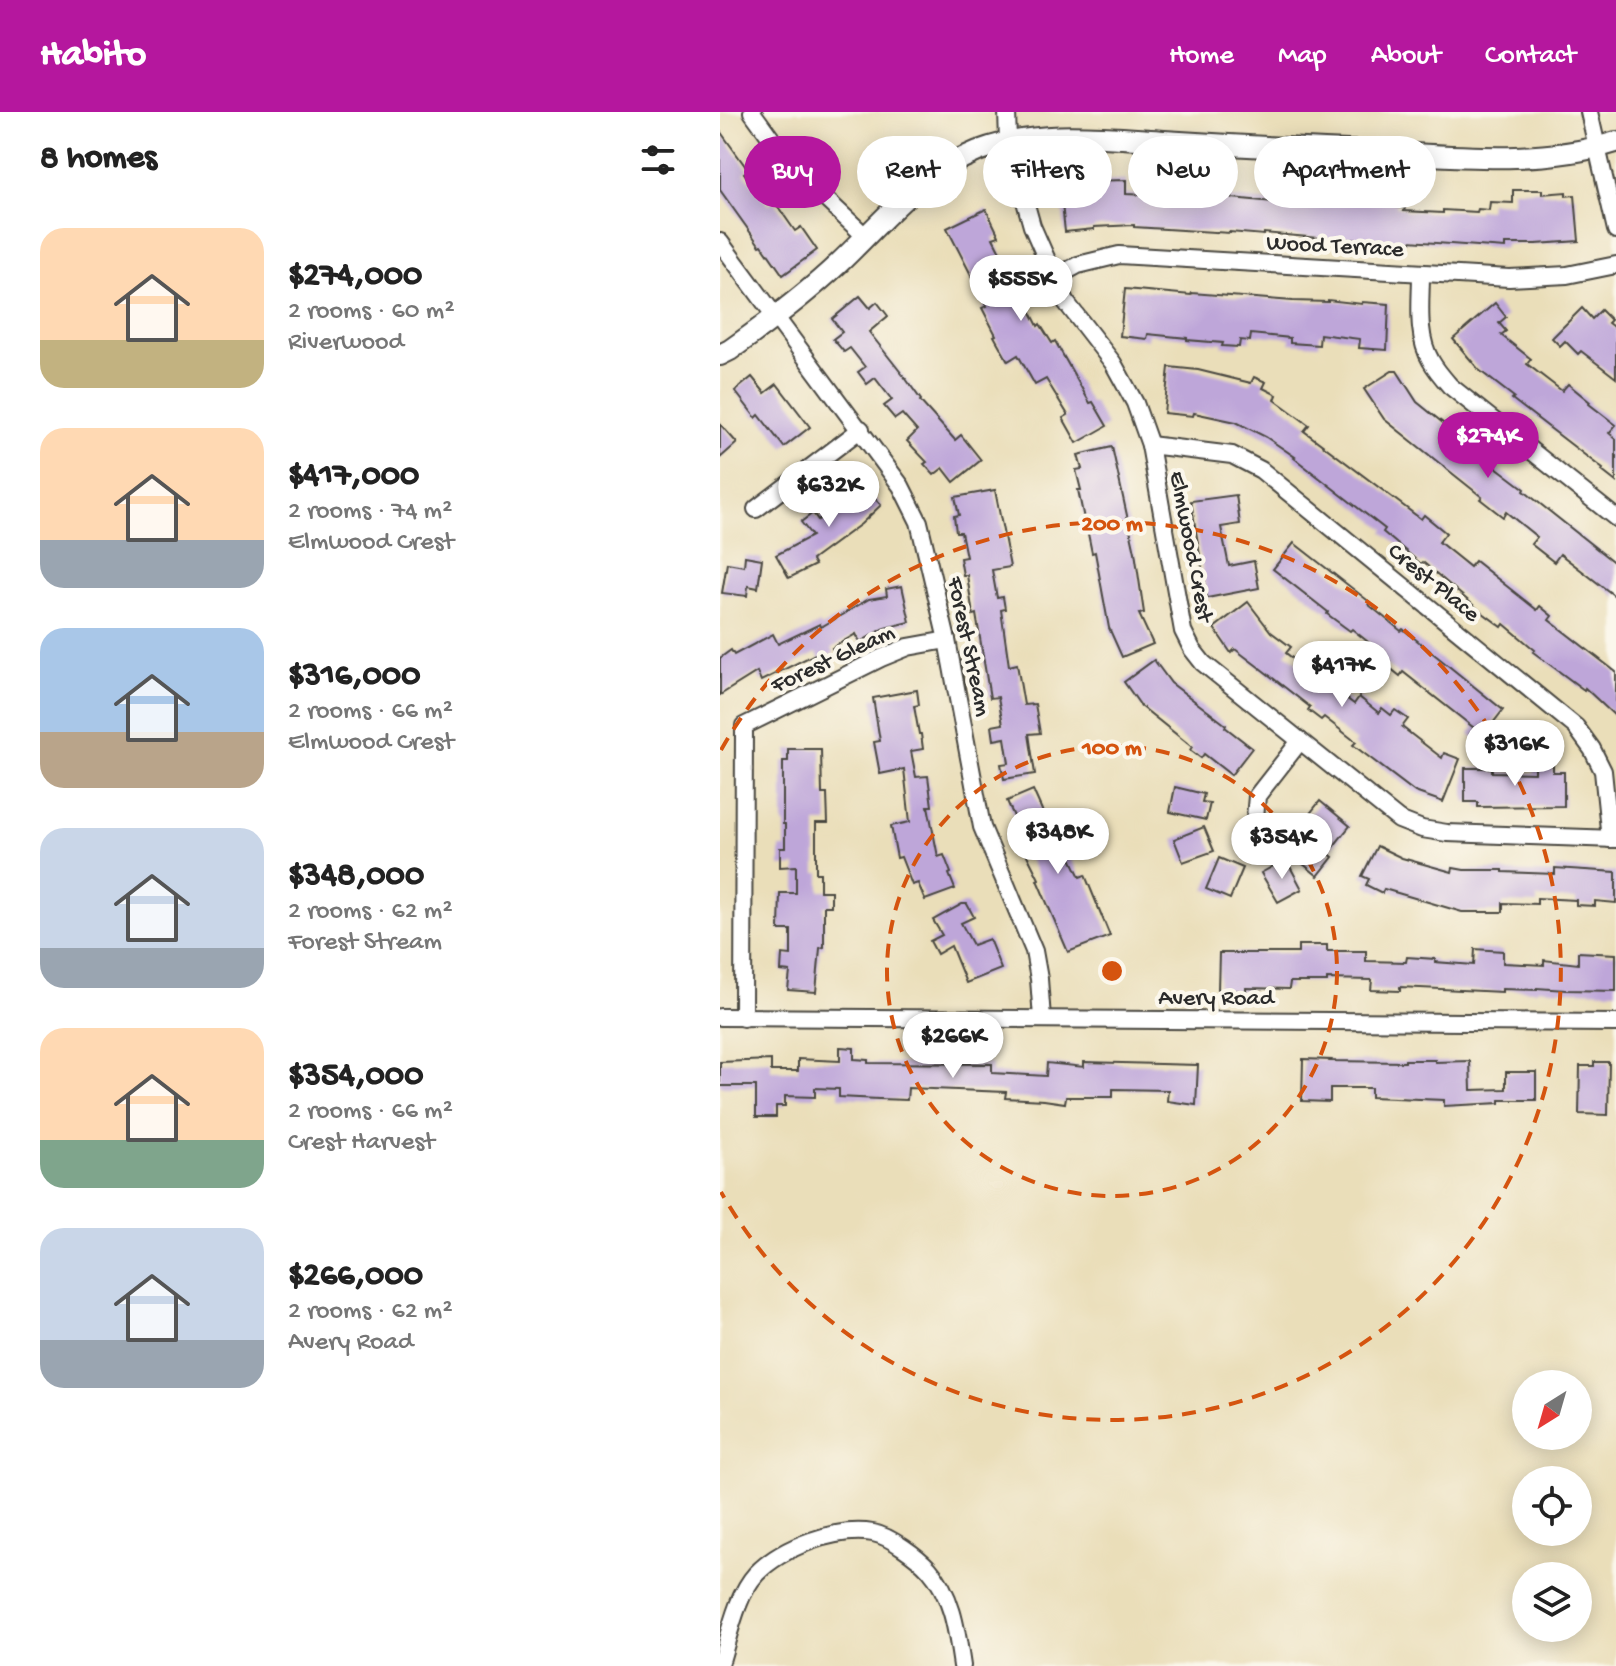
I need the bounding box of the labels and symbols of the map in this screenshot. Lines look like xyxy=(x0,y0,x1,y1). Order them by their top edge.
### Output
street label: Wood Terrace xyxy=(1265,229,1405,266)
pin: $555K xyxy=(965,255,1077,323)
pin: $274K xyxy=(1432,412,1544,480)
pin: $632K xyxy=(773,461,885,529)
street label: Elmwood Crest xyxy=(1161,469,1219,627)
text: 200 m xyxy=(1081,511,1143,540)
street label: Crest Place xyxy=(1381,538,1485,630)
street label: Forest Stream xyxy=(938,573,997,719)
street label: Forest Gleam xyxy=(766,619,900,702)
pin: $417K xyxy=(1286,641,1398,709)
pin: $316K xyxy=(1459,720,1571,788)
text: 100 m xyxy=(1081,735,1142,764)
pin: $348K xyxy=(1002,808,1114,876)
pin: $354K xyxy=(1226,813,1338,881)
centre of rings xyxy=(1098,957,1126,985)
street label: Avery Road xyxy=(1158,985,1276,1014)
pin: $266K xyxy=(897,1012,1009,1080)
north arrow xyxy=(1512,1370,1592,1450)

